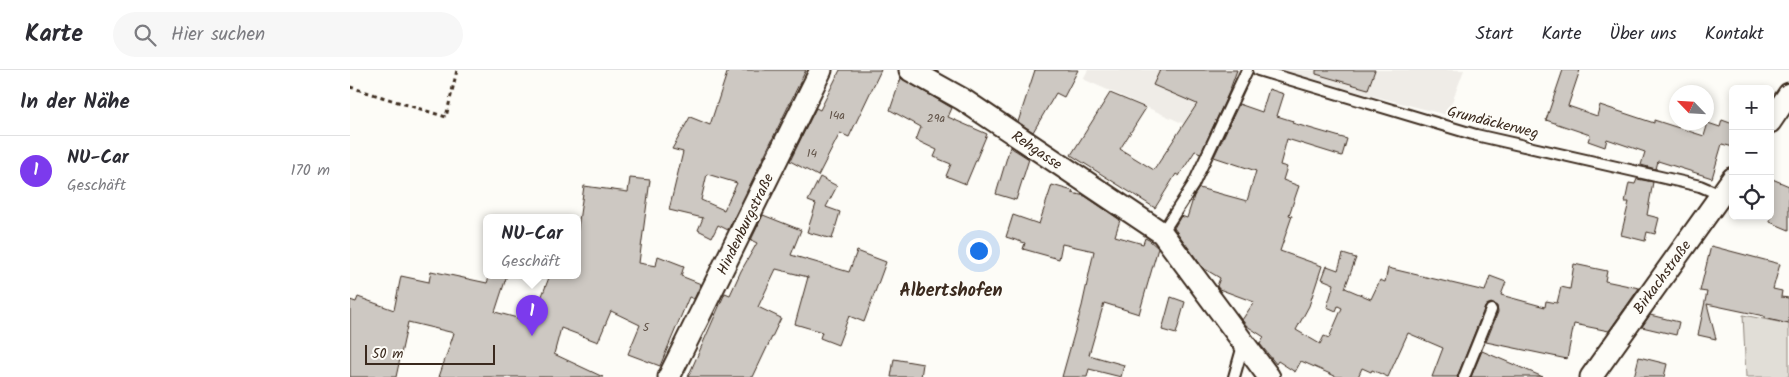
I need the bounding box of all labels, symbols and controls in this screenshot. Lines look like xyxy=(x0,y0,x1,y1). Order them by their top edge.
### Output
search box xyxy=(113,12,463,57)
text: Karte xyxy=(25,15,83,54)
text: Hier suchen xyxy=(171,20,265,50)
text: Start xyxy=(1475,20,1513,49)
text: Karte xyxy=(1541,20,1581,49)
text: Über uns xyxy=(1609,20,1677,49)
text: Kontakt xyxy=(1705,20,1764,49)
icon: search xyxy=(131,21,159,49)
north arrow xyxy=(1669,85,1714,130)
map controls xyxy=(1729,85,1774,220)
button: + xyxy=(1729,85,1774,130)
text: In der Nähe xyxy=(20,86,130,119)
street label: Grundäckerweg xyxy=(1445,100,1541,146)
house number: 14a xyxy=(829,106,845,125)
house number: 29a xyxy=(927,109,946,128)
street label: Rehgasse xyxy=(1006,125,1067,177)
button: − xyxy=(1729,130,1774,175)
text: NU-Car xyxy=(67,143,129,173)
house number: 14 xyxy=(807,144,818,163)
text: 1 xyxy=(34,158,38,183)
text: 170 m xyxy=(290,158,330,183)
street label: Hindenburgstraße xyxy=(711,169,781,279)
text: Geschäft xyxy=(67,173,126,198)
button: locate xyxy=(1729,175,1774,220)
popup xyxy=(483,214,581,279)
text: NU-Car xyxy=(501,219,563,249)
street label: Birkachstraße xyxy=(1628,235,1698,320)
your location xyxy=(966,238,992,264)
text: Geschäft xyxy=(501,249,560,274)
district label: Albertshofen xyxy=(899,277,1003,306)
pin: 1 xyxy=(516,295,548,336)
house number: 5 xyxy=(643,318,651,337)
scale bar xyxy=(365,342,495,365)
text: 50 m xyxy=(372,343,403,365)

